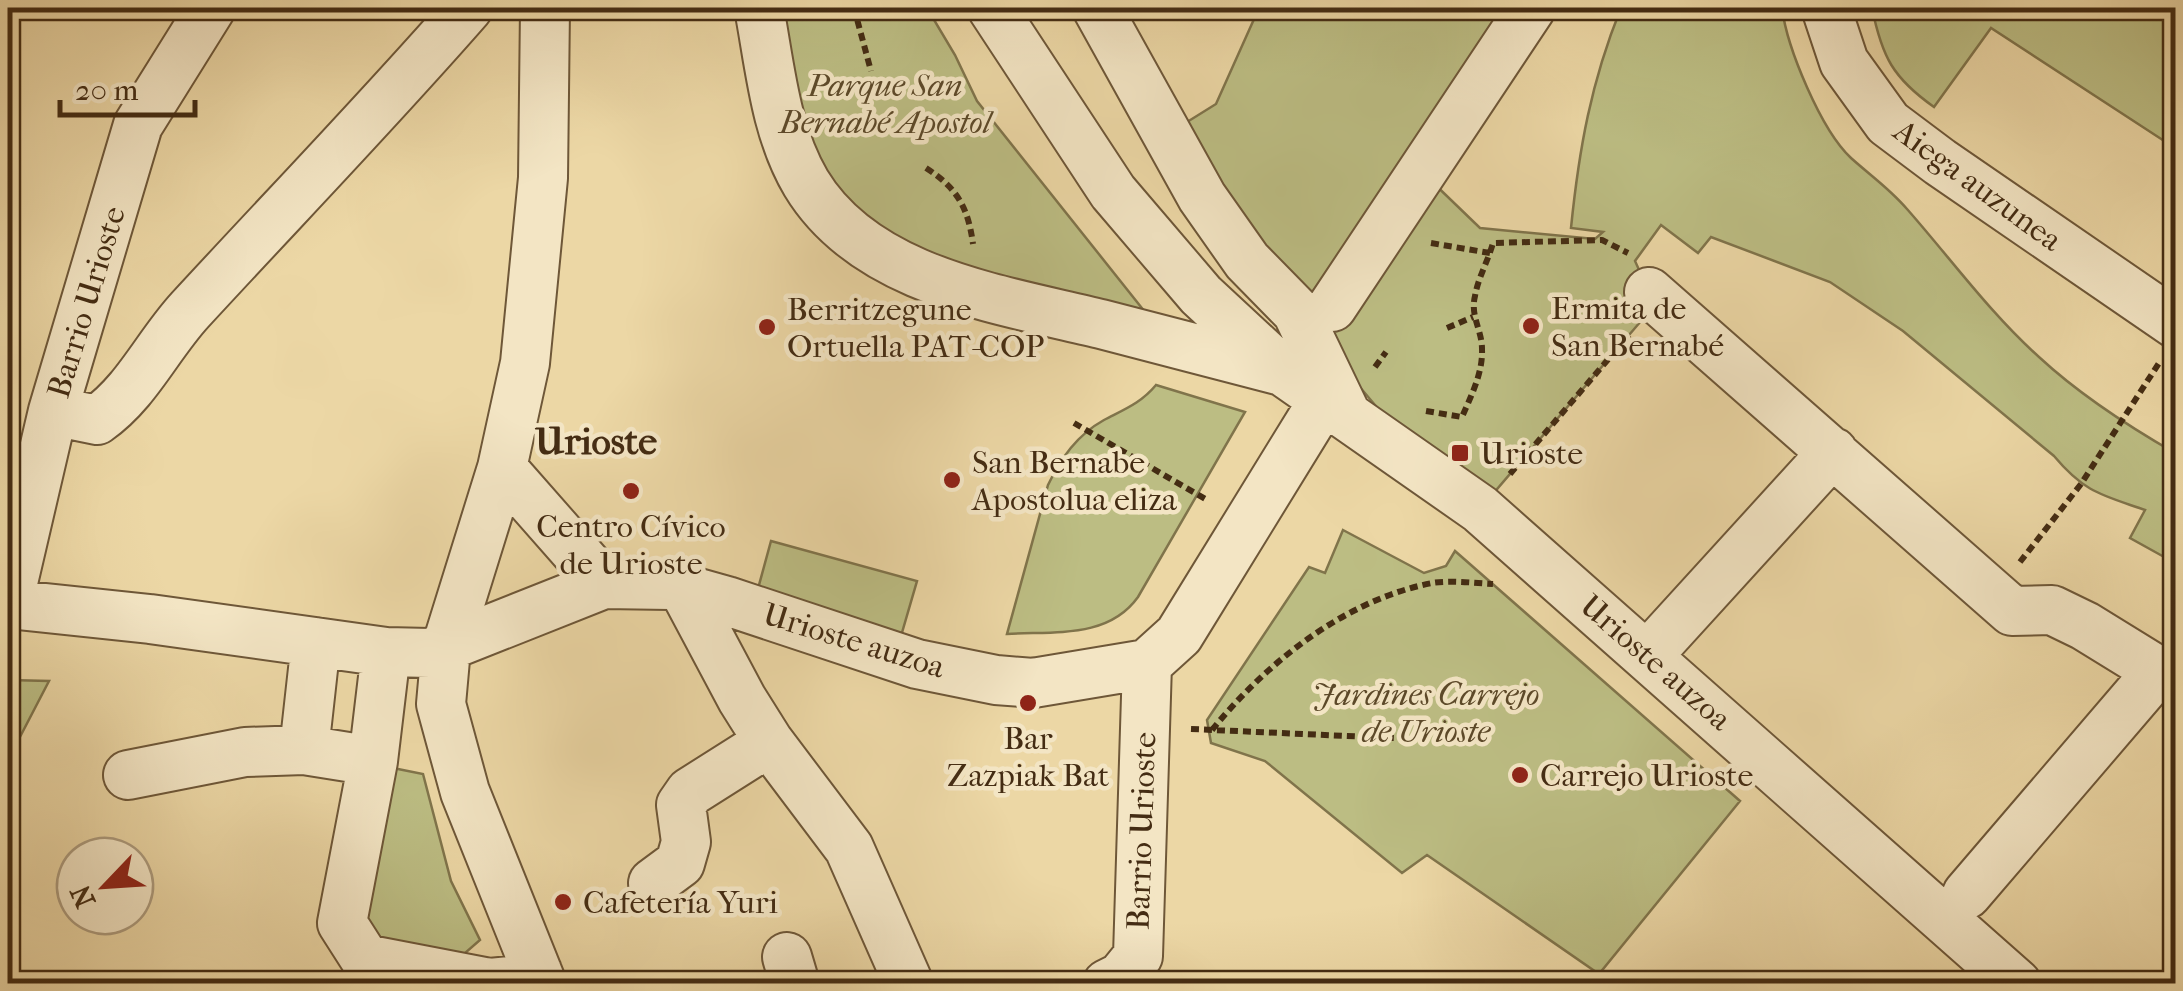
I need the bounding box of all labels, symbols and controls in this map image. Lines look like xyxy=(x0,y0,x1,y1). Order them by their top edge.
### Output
scale bar xyxy=(60,55,195,117)
park label: Parque San Bernabé Apostol xyxy=(777,67,994,141)
text: 20 m xyxy=(75,73,138,108)
street label: Aiega auzunea xyxy=(1885,111,2070,259)
street label: Barrio Urioste xyxy=(40,202,133,402)
place label: Ermita de San Bernabé xyxy=(1551,290,1724,364)
place label: Berritzegune Ortuella PAT-COP xyxy=(787,291,1044,365)
marker: Ermita de San Bernabé xyxy=(1520,315,1542,337)
marker: Berritzegune Ortuella PAT-COP xyxy=(756,316,778,338)
district label: Urioste xyxy=(535,419,657,464)
place label: Urioste xyxy=(1480,435,1583,472)
marker: Urioste xyxy=(1449,442,1471,464)
place label: San Bernabe Apostolua eliza xyxy=(970,444,1178,518)
marker: San Bernabe Apostolua eliza xyxy=(941,469,963,491)
marker: Centro Cívico de Urioste xyxy=(620,480,642,502)
place label: Centro Cívico de Urioste xyxy=(536,508,726,582)
street label: Urioste auzoa xyxy=(1573,587,1740,739)
street label: Urioste auzoa xyxy=(759,595,950,686)
park label: Jardines Carrejo de Urioste xyxy=(1313,676,1539,750)
marker: Bar Zazpiak Bat xyxy=(1017,692,1039,714)
place label: Bar Zazpiak Bat xyxy=(947,720,1110,794)
street label: Barrio Urioste xyxy=(1120,731,1163,931)
place label: Carrejo Urioste xyxy=(1540,757,1754,794)
marker: Carrejo Urioste xyxy=(1509,764,1531,786)
north arrow xyxy=(55,836,155,936)
text: N xyxy=(63,879,102,913)
place label: Cafetería Yuri xyxy=(583,884,779,921)
marker: Cafetería Yuri xyxy=(552,891,574,913)

